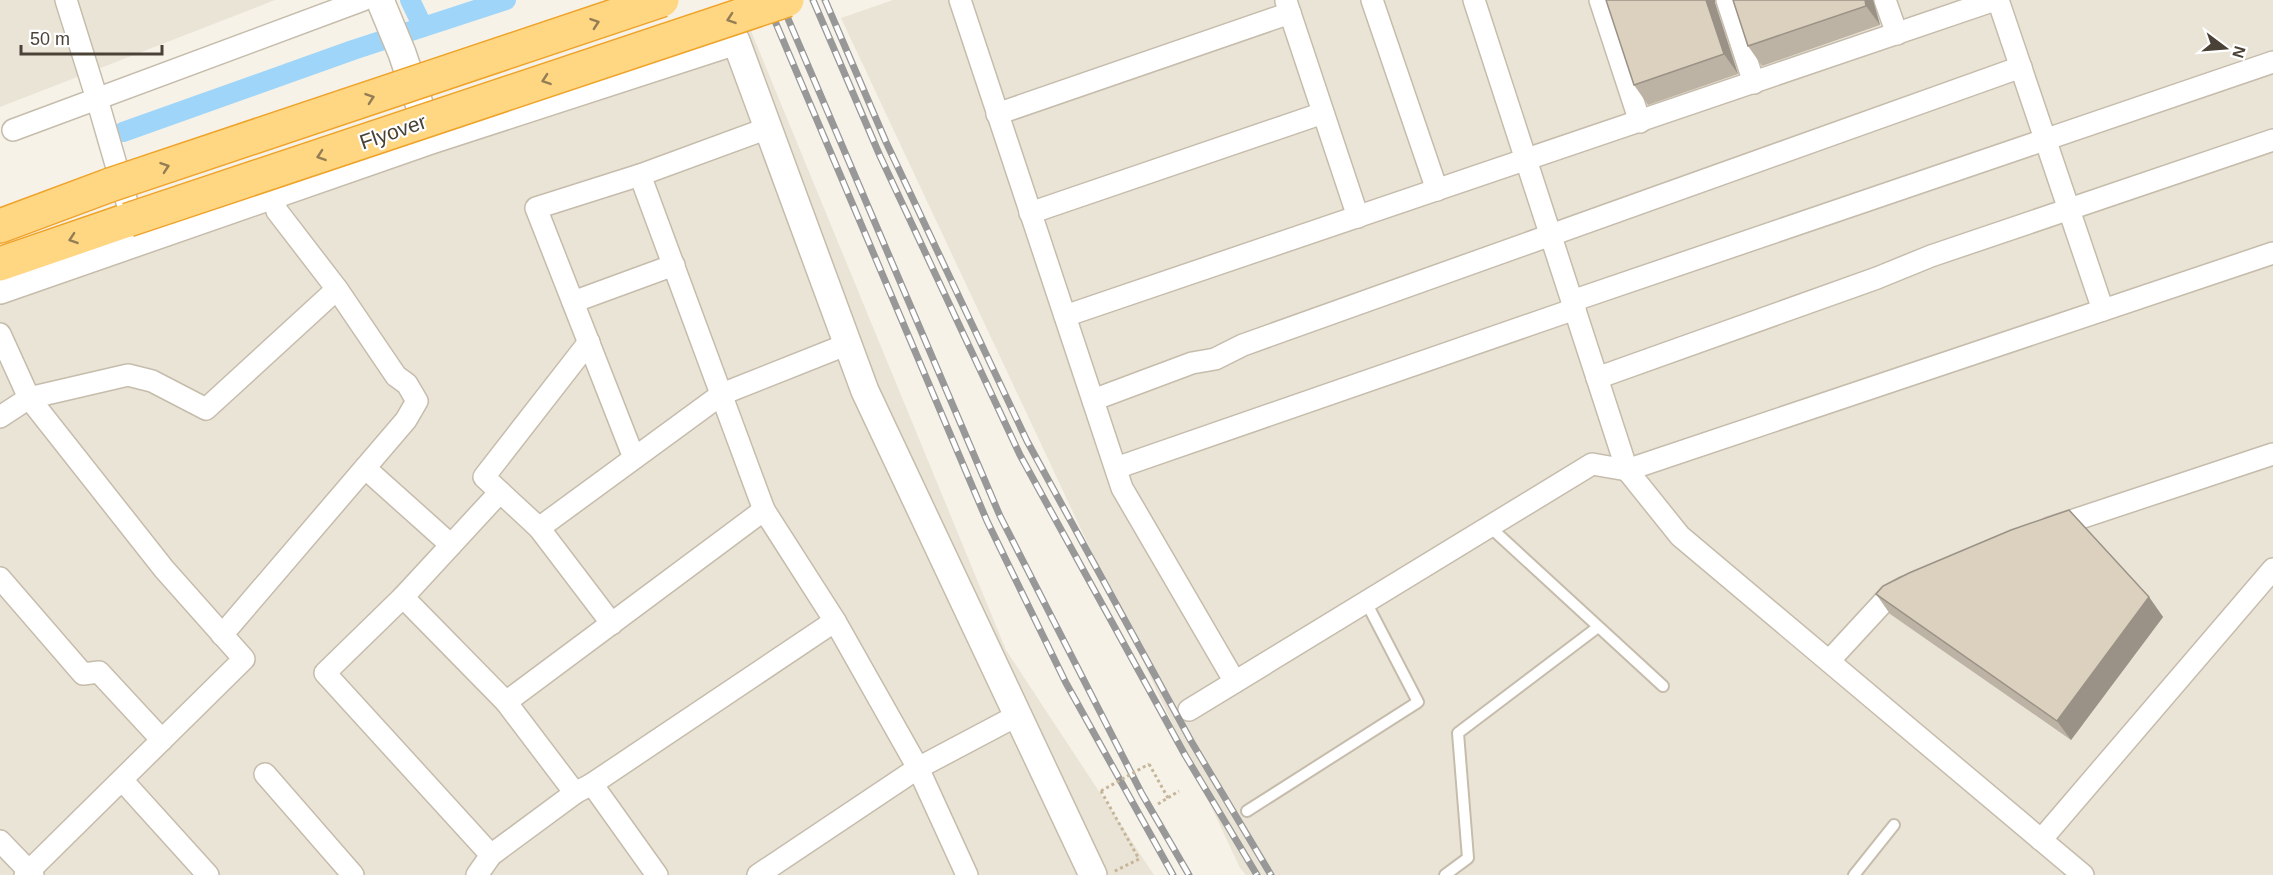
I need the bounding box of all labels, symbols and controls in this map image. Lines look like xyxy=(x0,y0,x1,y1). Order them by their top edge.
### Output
one-way arrow xyxy=(726,11,737,24)
one-way arrow xyxy=(589,17,600,30)
scale bar xyxy=(21,18,162,56)
north arrow xyxy=(2195,18,2255,78)
text: 50 m xyxy=(30,29,70,49)
text: N xyxy=(2229,44,2249,60)
one-way arrow xyxy=(541,73,552,86)
one-way arrow xyxy=(364,93,375,105)
street label: Flyover xyxy=(357,109,429,154)
one-way arrow xyxy=(316,148,327,161)
one-way arrow xyxy=(159,161,170,174)
one-way arrow xyxy=(68,232,79,245)

